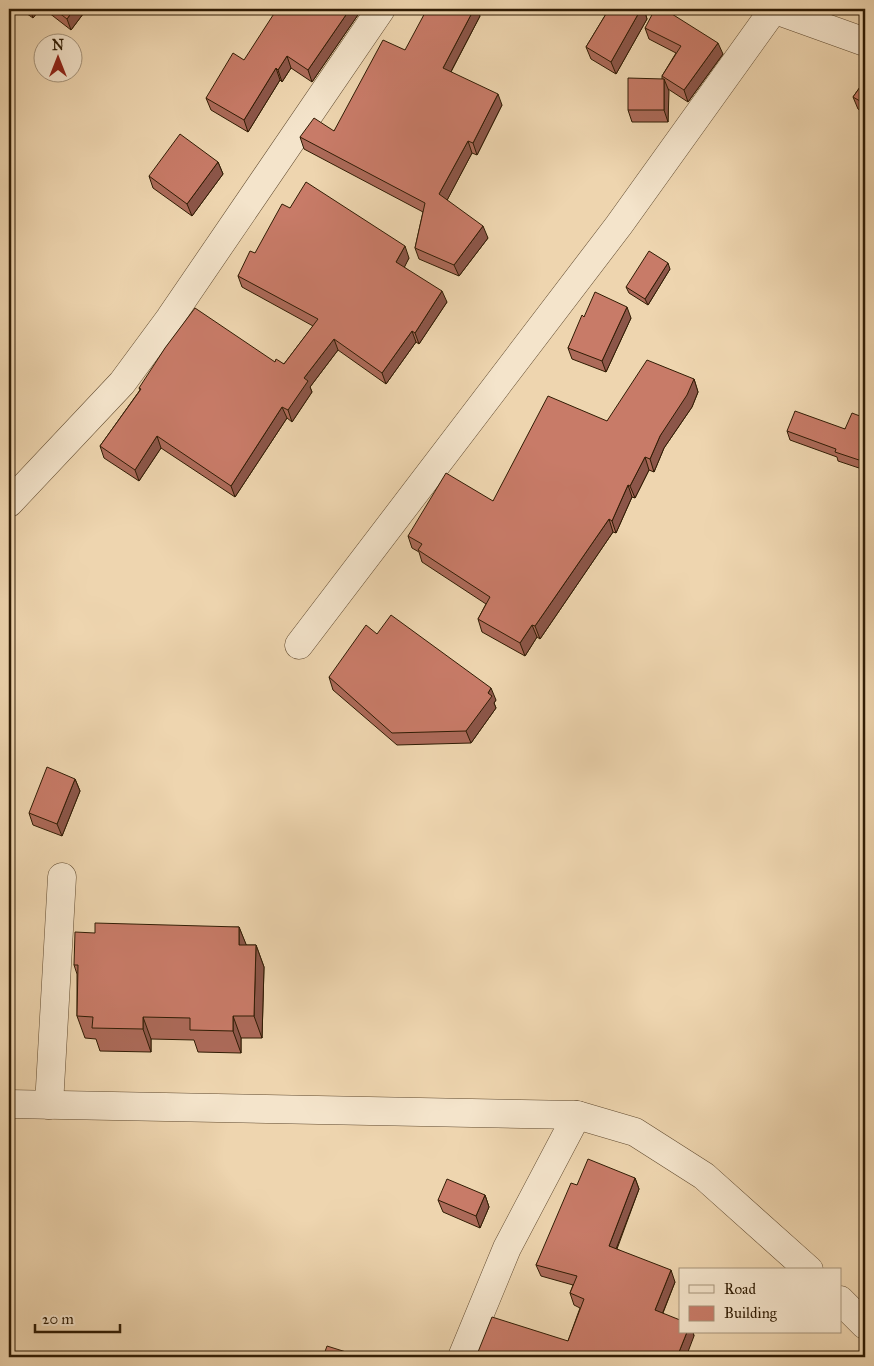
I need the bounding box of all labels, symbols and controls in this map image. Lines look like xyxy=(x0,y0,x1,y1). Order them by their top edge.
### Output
north arrow xyxy=(32,32,82,82)
text: N xyxy=(52,37,64,54)
legend xyxy=(679,1268,842,1334)
text: Road xyxy=(724,1280,756,1298)
scale bar xyxy=(35,1301,120,1333)
text: Building xyxy=(724,1304,778,1322)
text: 20 m xyxy=(42,1310,74,1328)

